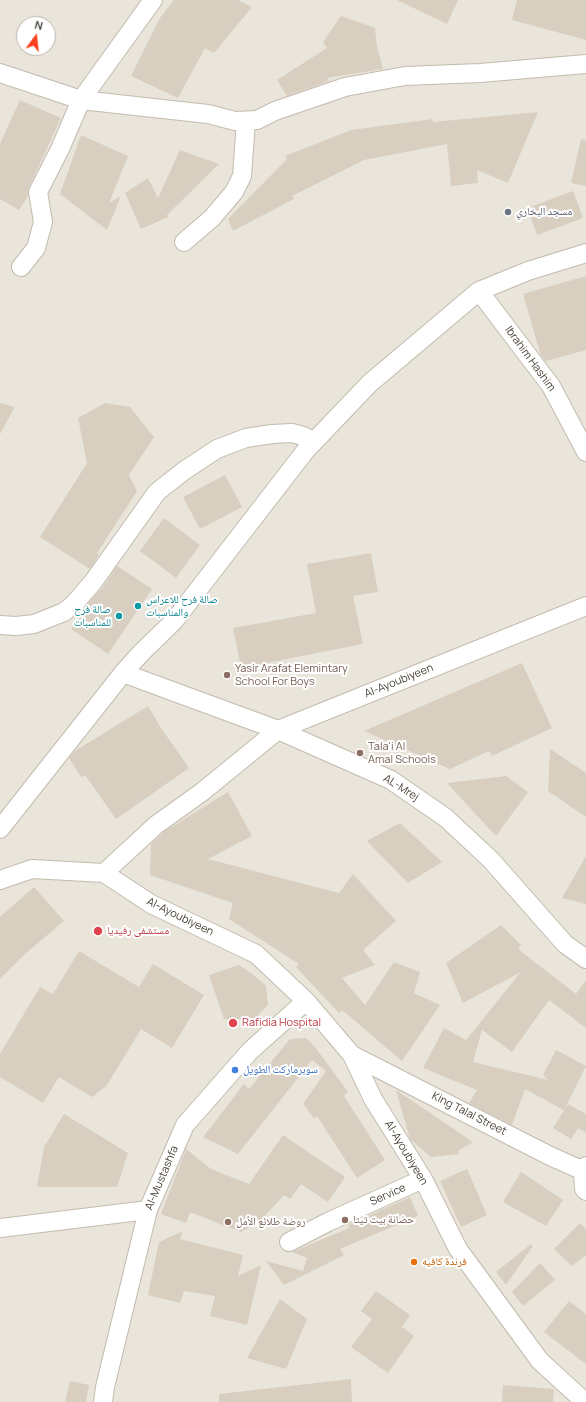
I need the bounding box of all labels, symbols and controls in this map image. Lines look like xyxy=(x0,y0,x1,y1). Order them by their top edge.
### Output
north arrow xyxy=(16,16,56,56)
text: N xyxy=(33,17,45,33)
place label: مسجد البخاري xyxy=(516,205,572,219)
marker: مسجد البخاري xyxy=(503,207,513,217)
street label: Ibrahim Hashim xyxy=(502,324,558,394)
place label: صالة فرح للاعراس والمناسبات xyxy=(146,593,218,619)
marker: صالة فرح للاعراس والمناسبات xyxy=(133,601,143,611)
place label: صالة فرح للمناسبات xyxy=(74,603,111,629)
marker: صالة فرح للمناسبات xyxy=(114,611,124,621)
street label: Al-Ayoubiyeen xyxy=(363,661,435,701)
place label: Yasir Arafat Elemintary School For Boys xyxy=(235,662,348,688)
marker: Yasir Arafat Elemintary School For Boys xyxy=(222,670,232,680)
place label: Tala'i Al Amal Schools xyxy=(368,740,436,766)
marker: Tala'i Al Amal Schools xyxy=(355,748,365,758)
street label: AL-Mrej xyxy=(381,772,421,804)
street label: Al-Ayoubiyeen xyxy=(144,895,216,939)
place label: مستشفى رفيديا xyxy=(107,924,169,938)
marker: مستشفى رفيديا xyxy=(92,925,104,937)
place label: Rafidia Hospital xyxy=(242,1016,321,1030)
marker: Rafidia Hospital xyxy=(227,1017,239,1029)
place label: سوبرماركت الطويل xyxy=(243,1063,318,1077)
marker: سوبرماركت الطويل xyxy=(230,1065,240,1075)
street label: King Talal Street xyxy=(429,1090,509,1138)
street label: Al-Ayoubiyeen xyxy=(382,1118,430,1188)
street label: Al-Mustashfa xyxy=(143,1144,181,1212)
street label: Service xyxy=(368,1181,408,1209)
place label: حضانة بيت تيتا xyxy=(353,1213,414,1227)
place label: روضة طلائع الأمل xyxy=(236,1215,305,1229)
marker: حضانة بيت تيتا xyxy=(340,1215,350,1225)
marker: روضة طلائع الأمل xyxy=(223,1217,233,1227)
place label: فرندة كافيه xyxy=(422,1255,467,1269)
marker: فرندة كافيه xyxy=(409,1257,419,1267)

